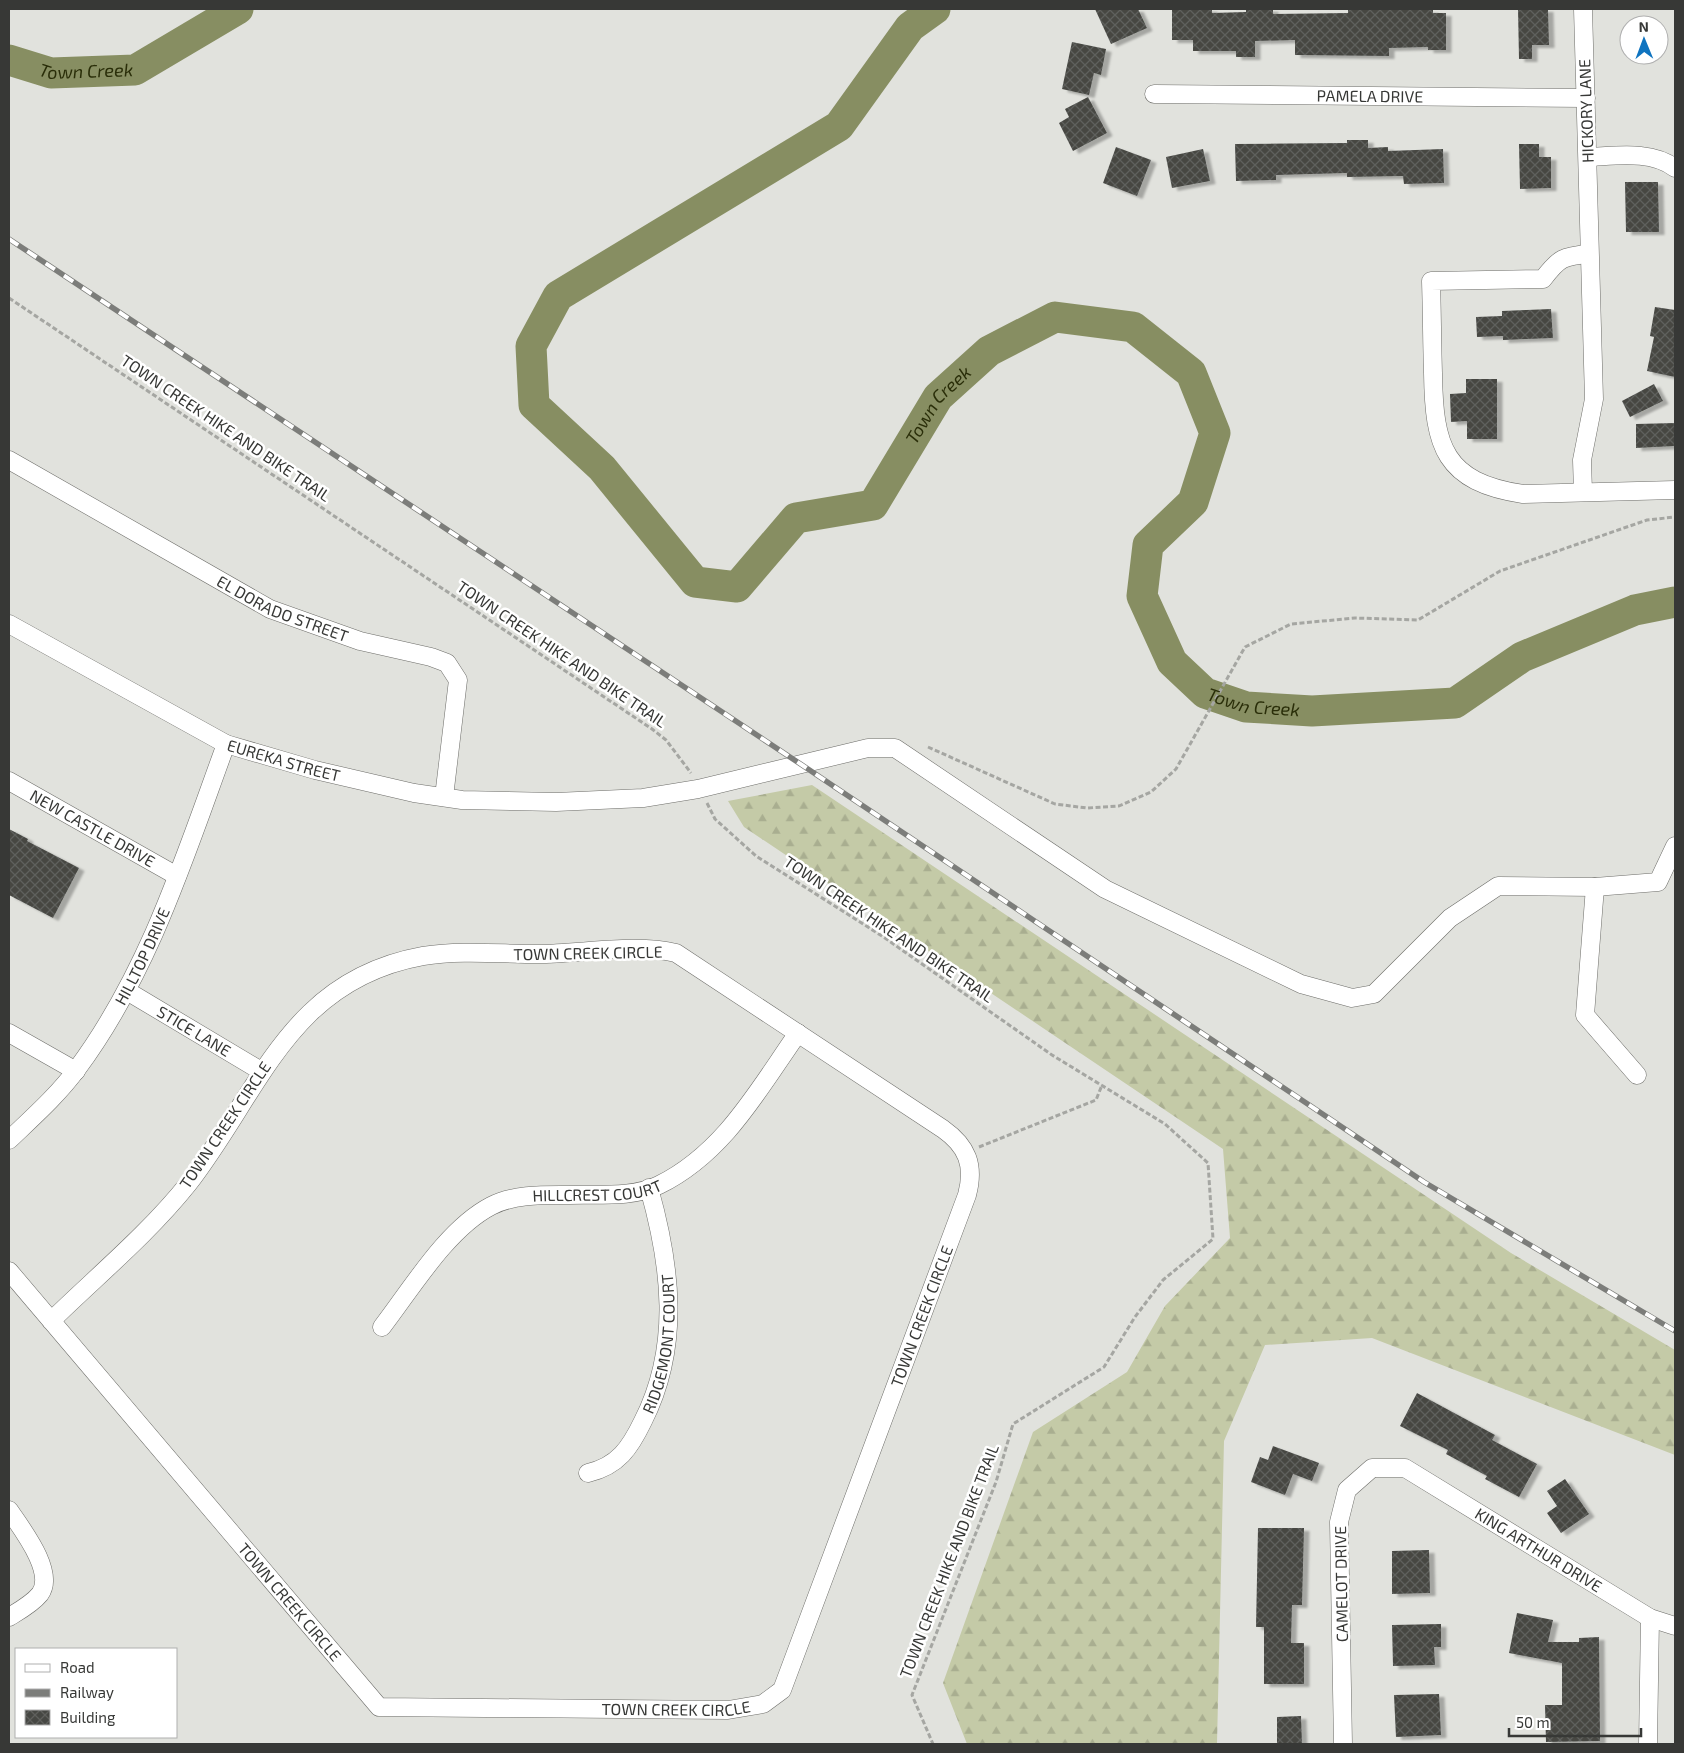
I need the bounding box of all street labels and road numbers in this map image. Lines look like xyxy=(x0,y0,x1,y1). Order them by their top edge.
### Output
street label: HICKORY LANE xyxy=(1574,59,1597,163)
street label: PAMELA DRIVE xyxy=(1317,86,1423,105)
street label: TOWN CREEK HIKE AND BIKE TRAIL xyxy=(118,350,335,505)
street label: EL DORADO STREET xyxy=(214,571,351,645)
street label: TOWN CREEK HIKE AND BIKE TRAIL xyxy=(454,576,671,731)
street label: EUREKA STREET xyxy=(225,735,342,785)
street label: NEW CASTLE DRIVE xyxy=(27,785,159,871)
street label: TOWN CREEK HIKE AND BIKE TRAIL xyxy=(781,851,998,1006)
street label: HILLTOP DRIVE xyxy=(110,905,173,1008)
street label: TOWN CREEK CIRCLE xyxy=(513,942,663,963)
street label: STICE LANE xyxy=(154,1001,235,1060)
street label: TOWN CREEK CIRCLE xyxy=(175,1058,274,1192)
street label: HILLCREST COURT xyxy=(532,1175,665,1205)
street label: TOWN CREEK CIRCLE xyxy=(886,1243,956,1389)
street label: RIDGEMONT COURT xyxy=(638,1273,678,1416)
street label: TOWN CREEK HIKE AND BIKE TRAIL xyxy=(895,1441,1002,1680)
street label: KING ARTHUR DRIVE xyxy=(1472,1503,1606,1595)
street label: CAMELOT DRIVE xyxy=(1330,1526,1351,1642)
street label: TOWN CREEK CIRCLE xyxy=(235,1539,346,1665)
street label: TOWN CREEK CIRCLE xyxy=(601,1696,752,1719)

